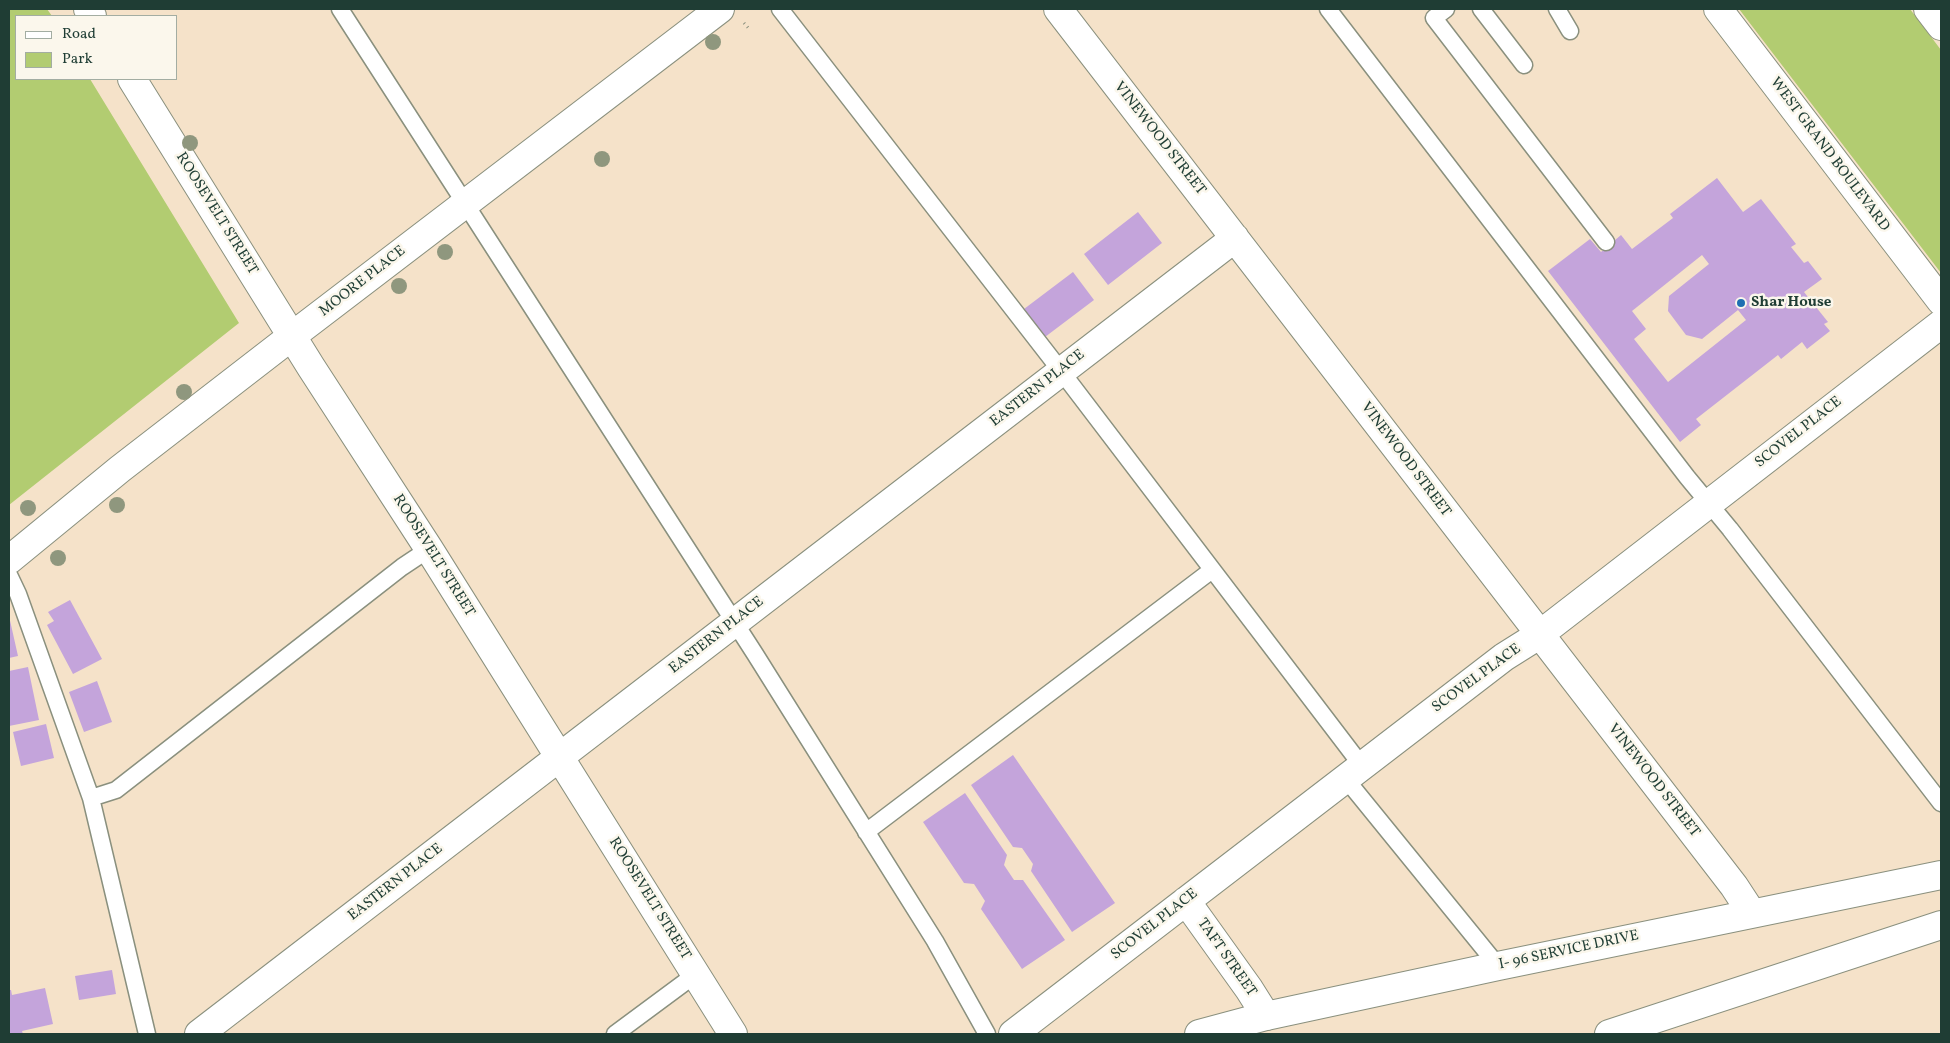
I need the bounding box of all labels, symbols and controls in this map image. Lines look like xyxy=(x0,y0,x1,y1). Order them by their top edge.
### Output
legend xyxy=(15,15,178,80)
text: Road xyxy=(62,24,96,45)
text: Park xyxy=(62,49,93,70)
street label: WEST GRAND BOULEVARD xyxy=(1765,75,1893,235)
street label: VINEWOOD STREET xyxy=(1109,79,1209,199)
street label: ROOSEVELT STREET xyxy=(171,149,261,279)
street label: MOORE PLACE xyxy=(316,243,410,321)
place label: Shar House xyxy=(1751,294,1831,312)
marker: Shar House xyxy=(1735,297,1747,309)
street label: EASTERN PLACE xyxy=(987,346,1089,432)
street label: SCOVEL PLACE xyxy=(1752,393,1846,473)
street label: VINEWOOD STREET xyxy=(1356,399,1454,521)
street label: ROOSEVELT STREET xyxy=(388,491,478,621)
street label: EASTERN PLACE xyxy=(666,593,768,679)
street label: SCOVEL PLACE xyxy=(1429,641,1525,717)
street label: VINEWOOD STREET xyxy=(1603,721,1703,841)
street label: ROOSEVELT STREET xyxy=(604,834,694,964)
street label: EASTERN PLACE xyxy=(345,840,447,926)
street label: SCOVEL PLACE xyxy=(1108,885,1202,965)
street label: TAFT STREET xyxy=(1192,915,1260,1001)
street label: I- 96 SERVICE DRIVE xyxy=(1497,927,1641,975)

